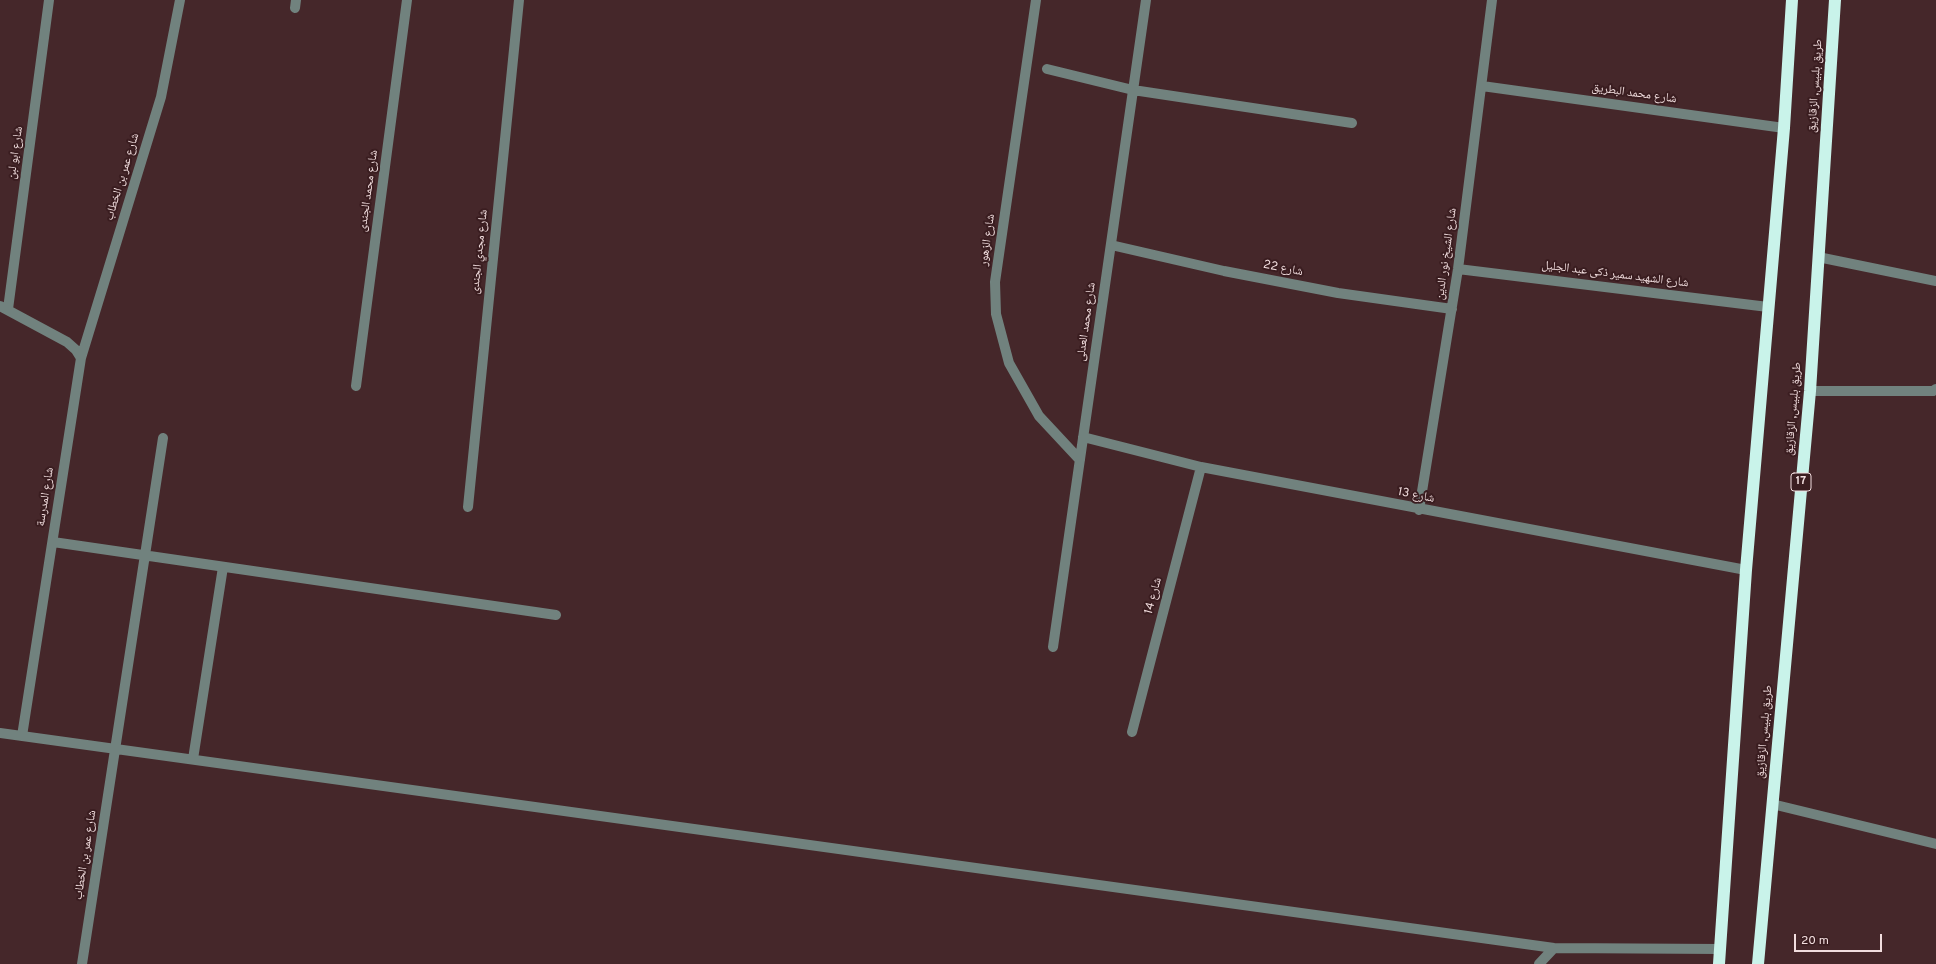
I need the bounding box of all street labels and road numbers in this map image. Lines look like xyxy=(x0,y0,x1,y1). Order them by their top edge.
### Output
street label: طريق بلبيس, الزقازيق xyxy=(1806,39,1826,133)
street label: شارع محمد البطريق xyxy=(1591,81,1677,107)
street label: شارع ابو لبن xyxy=(5,126,27,180)
street label: شارع عمر بن الخطاب xyxy=(103,132,143,222)
street label: شارع محمد الجندى xyxy=(356,149,382,233)
street label: شارع الشيخ نور الدين xyxy=(1433,207,1461,301)
street label: شارع مجدي الجندى xyxy=(468,209,492,295)
street label: شارع الزهور xyxy=(977,213,999,267)
street label: شارع 22 xyxy=(1262,258,1304,280)
street label: شارع الشهيد سمير ذكى عبد الجليل xyxy=(1541,259,1689,291)
street label: شارع محمد العدلى xyxy=(1074,282,1100,362)
street label: طريق بلبيس, الزقازيق xyxy=(1783,362,1805,456)
street label: شارع المدرسة xyxy=(34,466,58,528)
road number: 17 xyxy=(1791,473,1811,491)
street label: شارع 13 xyxy=(1396,485,1436,507)
street label: شارع 14 xyxy=(1142,576,1166,616)
street label: طريق بلبيس, الزقازيق xyxy=(1754,685,1776,779)
street label: شارع عمر بن الخطاب xyxy=(72,809,100,901)

